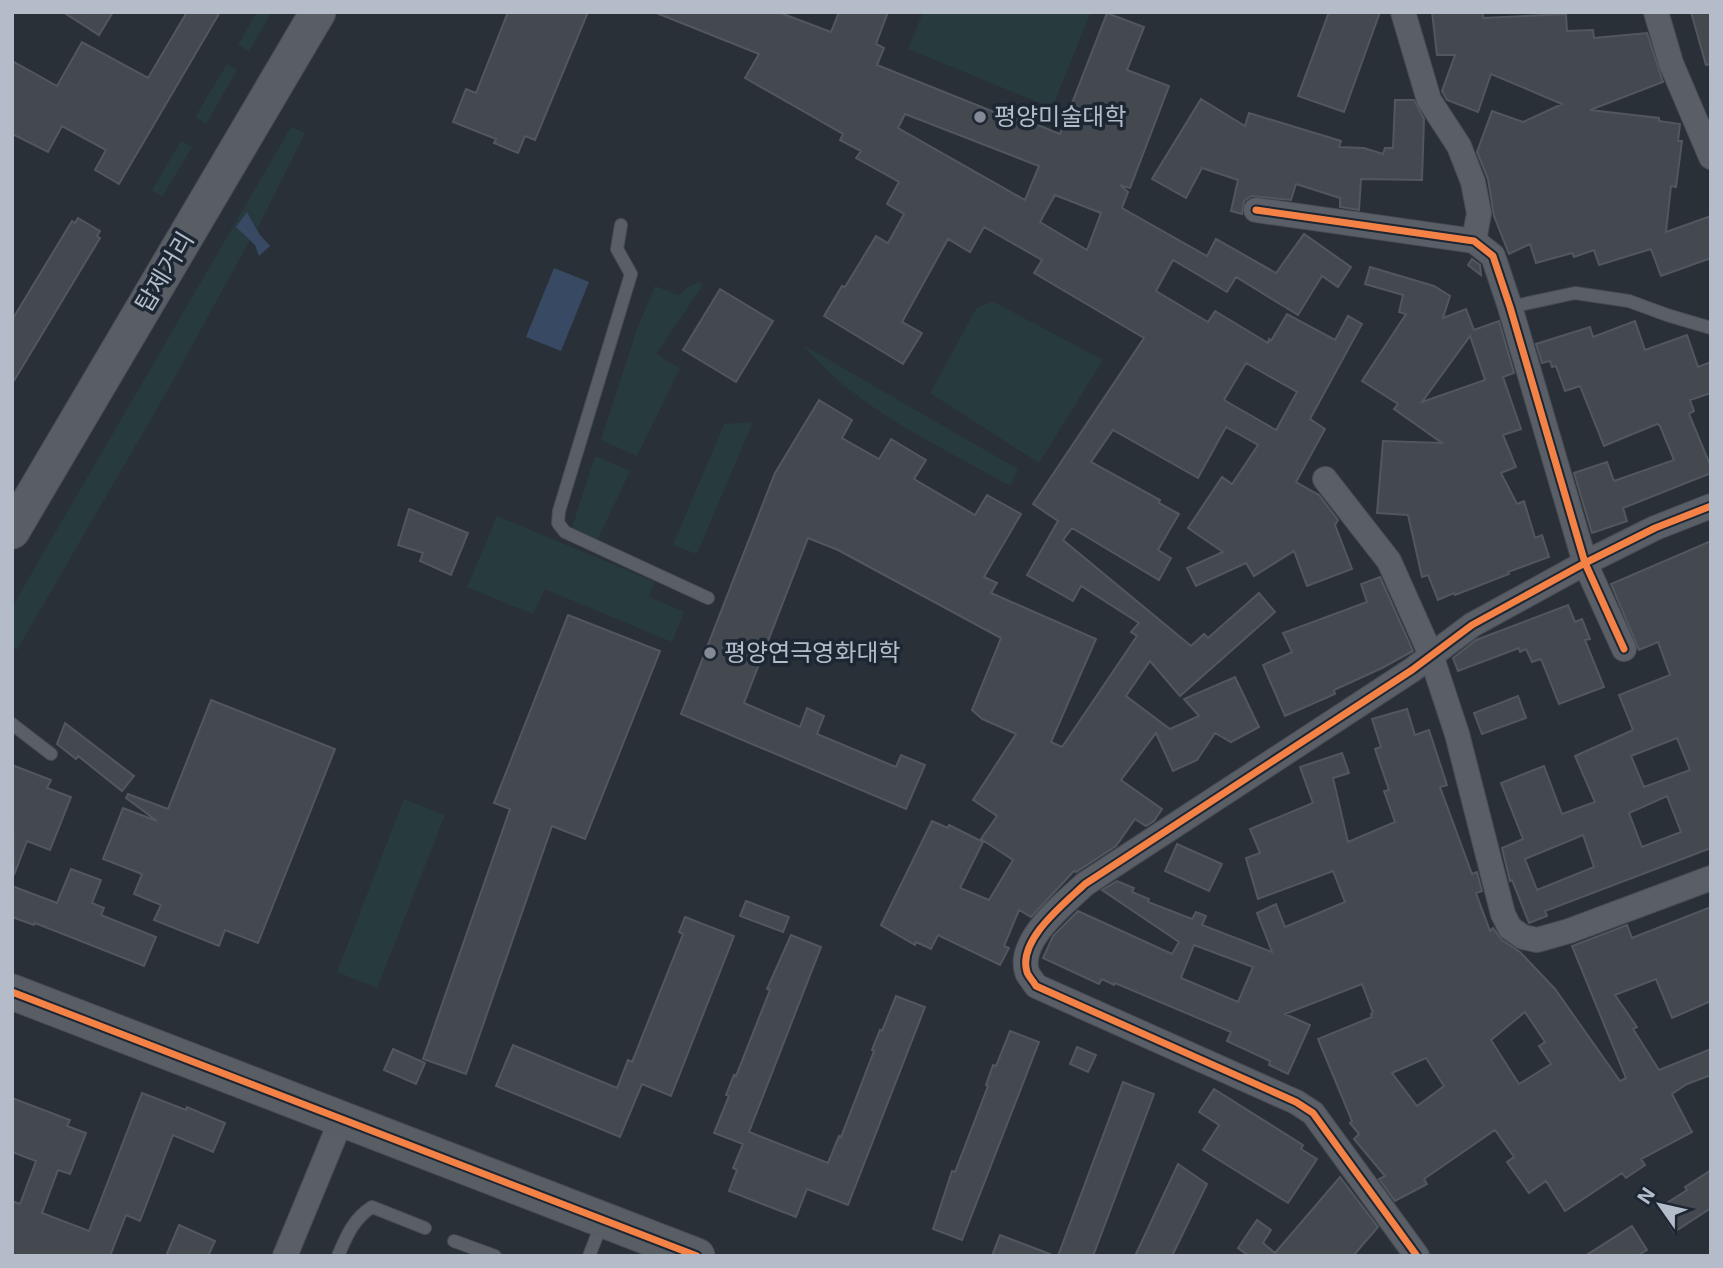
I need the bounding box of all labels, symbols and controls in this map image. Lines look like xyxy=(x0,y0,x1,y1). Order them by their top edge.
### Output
place label: 평양미술대학 xyxy=(994,102,1126,131)
marker: 평양미술대학 xyxy=(972,109,988,125)
street label: 탑제거리 xyxy=(129,226,200,317)
place label: 평양연극영화대학 xyxy=(724,638,901,667)
marker: 평양연극영화대학 xyxy=(702,645,718,661)
north arrow xyxy=(1625,1170,1695,1240)
text: N xyxy=(1633,1183,1660,1208)

